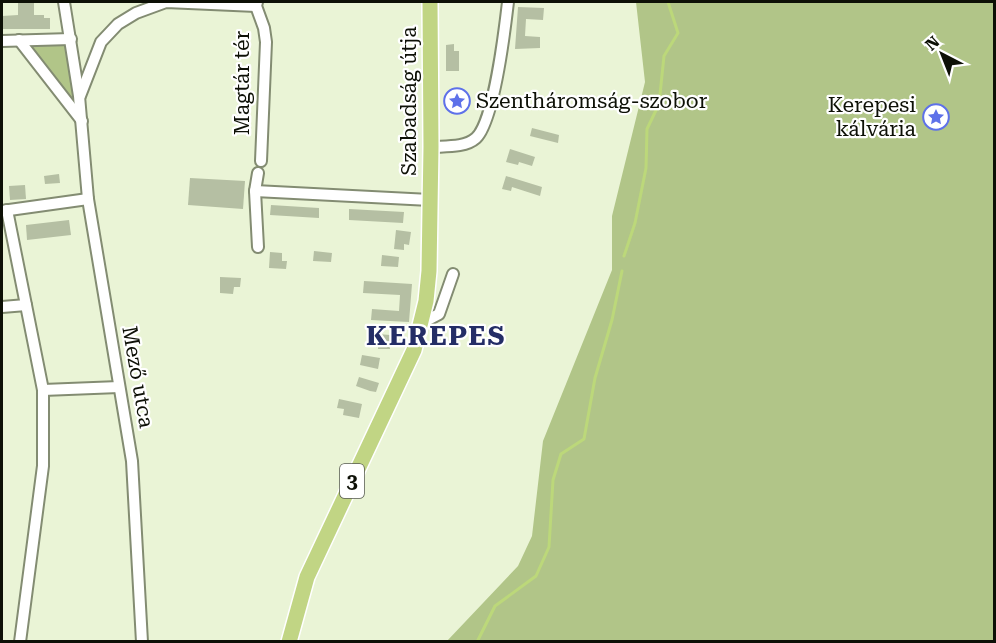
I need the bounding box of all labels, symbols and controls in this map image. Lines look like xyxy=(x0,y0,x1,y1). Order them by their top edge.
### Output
north arrow xyxy=(912,24,972,84)
street label: Szabadság útja xyxy=(397,26,421,176)
street label: Magtár tér xyxy=(230,30,254,135)
text: N xyxy=(921,32,943,54)
place icon: Szentháromság-szobor xyxy=(442,86,472,116)
place label: Szentháromság-szobor xyxy=(476,89,708,113)
place label: Kerepesi kálvária xyxy=(828,93,917,141)
place icon: Kerepesi kálvária xyxy=(921,102,951,132)
district label: KEREPES xyxy=(366,320,506,352)
street label: Mező utca xyxy=(117,324,159,430)
road number: 3 xyxy=(340,464,364,498)

